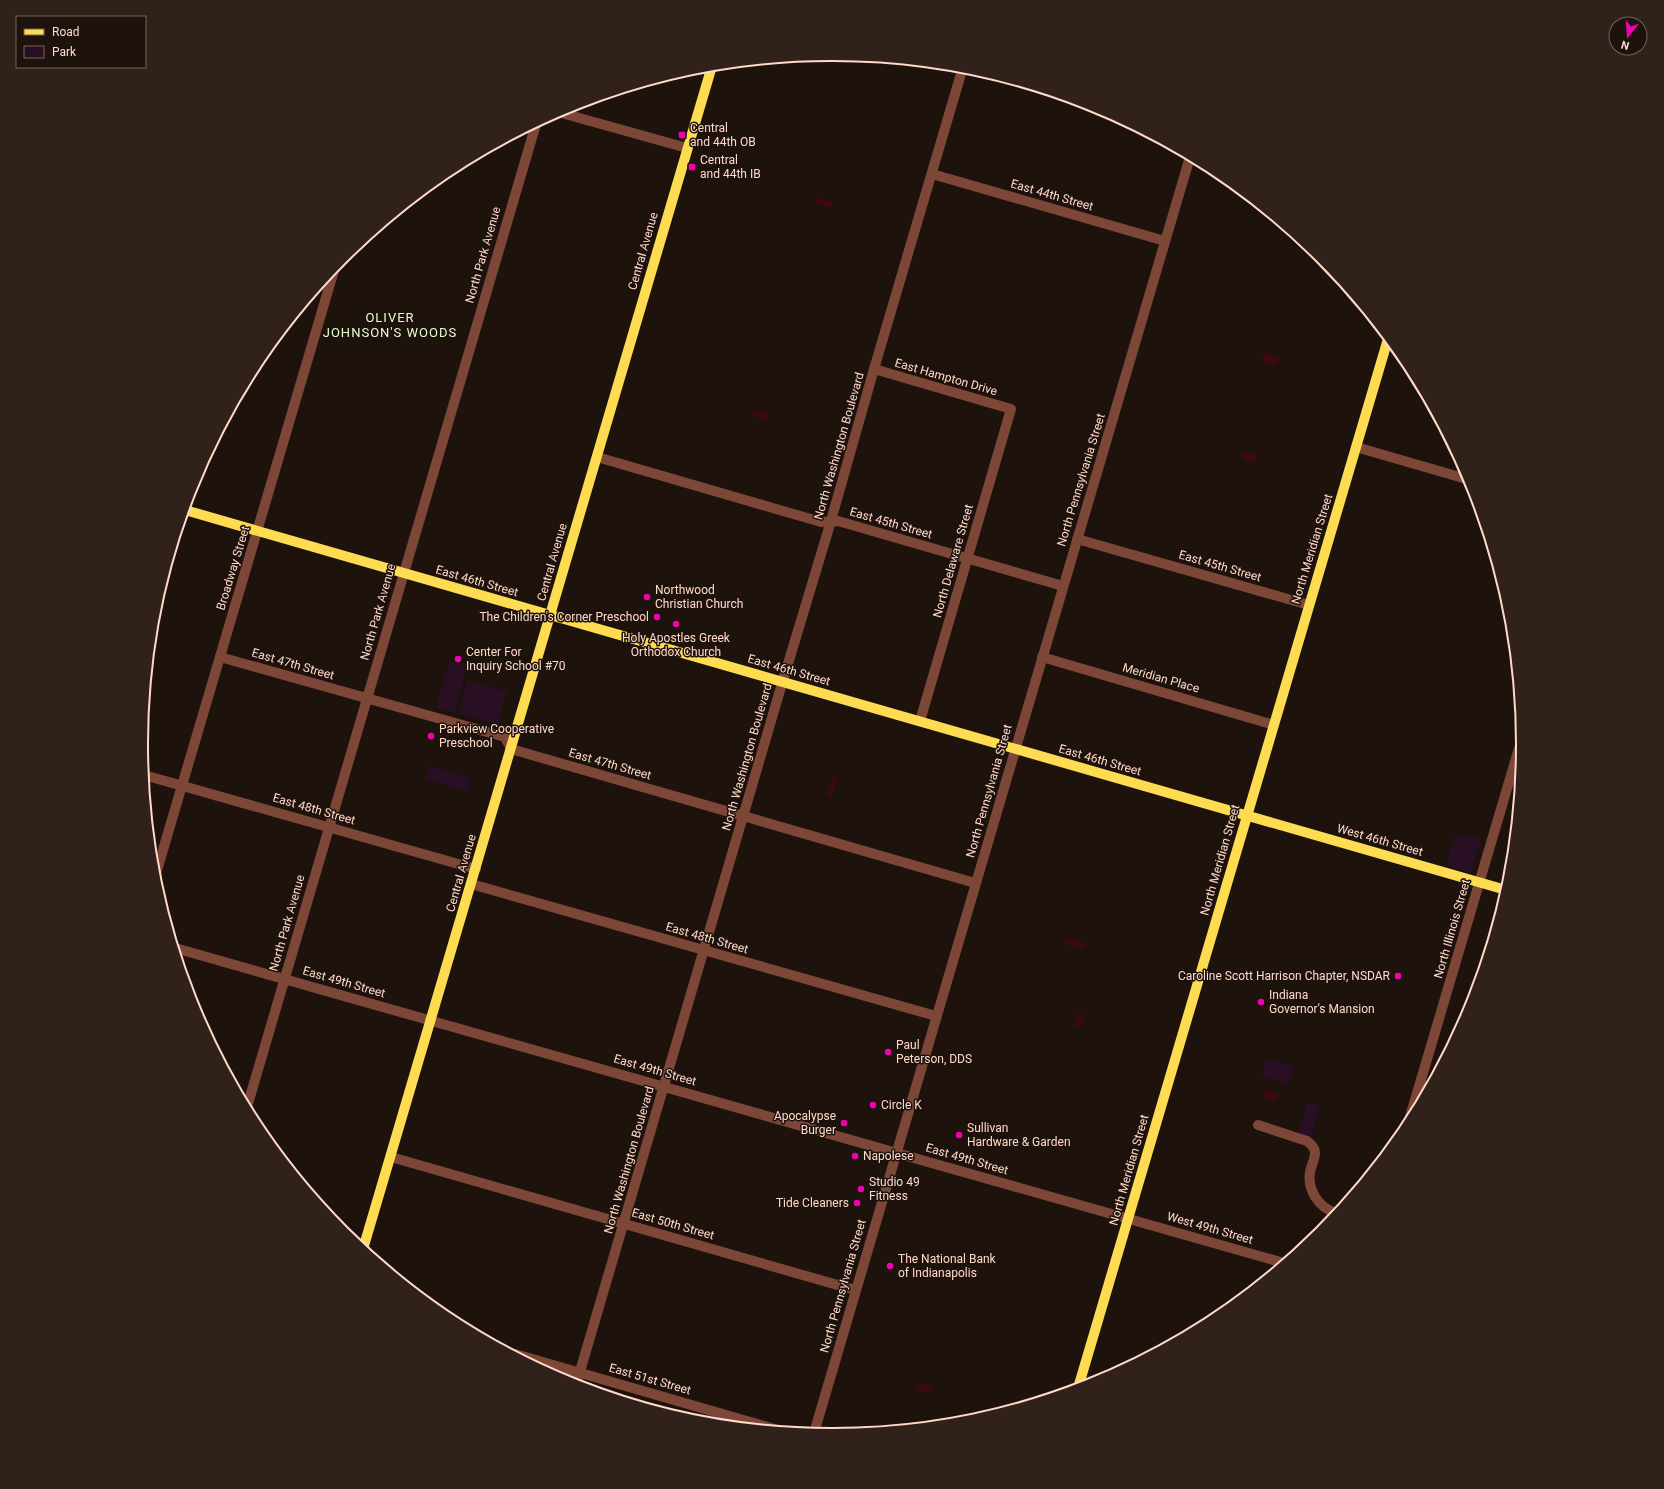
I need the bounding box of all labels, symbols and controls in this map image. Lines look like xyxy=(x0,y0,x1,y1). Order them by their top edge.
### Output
legend xyxy=(16,16,146,68)
north arrow xyxy=(1608,16,1648,56)
text: Road xyxy=(52,25,80,39)
text: N xyxy=(1619,38,1631,52)
text: Park xyxy=(52,45,77,59)
place label: Central and 44th OB xyxy=(690,121,756,149)
marker: Central and 44th OB xyxy=(677,130,687,140)
place label: Central and 44th IB xyxy=(700,153,761,181)
marker: Central and 44th IB xyxy=(687,162,697,172)
street label: East 44th Street xyxy=(1009,177,1095,213)
street label: North Park Avenue xyxy=(463,205,503,305)
street label: Central Avenue xyxy=(625,211,661,291)
district label: OLIVER JOHNSON'S WOODS xyxy=(323,310,457,340)
street label: East Hampton Drive xyxy=(893,356,999,398)
street label: North Washington Boulevard xyxy=(811,371,867,521)
street label: North Pennsylvania Street xyxy=(1054,412,1108,548)
street label: North Meridian Street xyxy=(1289,492,1335,606)
street label: North Delaware Street xyxy=(930,503,976,619)
street label: East 45th Street xyxy=(848,505,934,541)
street label: Central Avenue xyxy=(534,522,570,602)
street label: Broadway Street xyxy=(214,524,252,612)
street label: East 45th Street xyxy=(1177,548,1263,584)
street label: North Park Avenue xyxy=(358,562,398,662)
street label: East 46th Street xyxy=(434,563,520,599)
place label: Northwood Christian Church xyxy=(655,583,743,611)
marker: Northwood Christian Church xyxy=(642,592,652,602)
place label: The Children's Corner Preschool xyxy=(479,610,649,624)
marker: The Children's Corner Preschool xyxy=(652,612,662,622)
marker: Holy Apostles Greek Orthodox Church xyxy=(671,619,681,629)
place label: Holy Apostles Greek Orthodox Church xyxy=(622,631,731,659)
place label: Center For Inquiry School #70 xyxy=(466,645,566,673)
street label: East 47th Street xyxy=(250,646,336,682)
street label: East 46th Street xyxy=(746,652,832,688)
marker: Center For Inquiry School #70 xyxy=(453,654,463,664)
street label: Meridian Place xyxy=(1121,660,1201,696)
street label: North Washington Boulevard xyxy=(719,682,775,832)
place label: Parkview Cooperative Preschool xyxy=(439,722,554,750)
street label: North Pennsylvania Street xyxy=(963,723,1015,859)
marker: Parkview Cooperative Preschool xyxy=(426,731,436,741)
street label: East 46th Street xyxy=(1057,742,1143,778)
street label: East 47th Street xyxy=(567,746,653,782)
street label: East 48th Street xyxy=(271,791,357,827)
street label: North Meridian Street xyxy=(1197,803,1243,917)
street label: West 46th Street xyxy=(1335,821,1425,859)
street label: Central Avenue xyxy=(443,833,479,913)
street label: North Park Avenue xyxy=(267,873,307,973)
street label: North Illinois Street xyxy=(1431,878,1473,980)
street label: East 48th Street xyxy=(664,920,750,956)
street label: East 49th Street xyxy=(301,964,387,1000)
place label: Caroline Scott Harrison Chapter, NSDAR xyxy=(1178,969,1391,983)
marker: Caroline Scott Harrison Chapter, NSDAR xyxy=(1393,971,1403,981)
place label: Indiana Governor's Mansion xyxy=(1269,988,1375,1016)
marker: Indiana Governor's Mansion xyxy=(1256,997,1266,1007)
place label: Paul Peterson, DDS xyxy=(896,1038,972,1066)
marker: Paul Peterson, DDS xyxy=(883,1047,893,1057)
street label: East 49th Street xyxy=(612,1052,698,1088)
street label: North Washington Boulevard xyxy=(601,1085,657,1235)
place label: Circle K xyxy=(881,1098,922,1112)
marker: Circle K xyxy=(868,1100,878,1110)
place label: Apocalypse Burger xyxy=(774,1109,836,1137)
street label: North Meridian Street xyxy=(1106,1113,1152,1227)
marker: Apocalypse Burger xyxy=(839,1118,849,1128)
place label: Sullivan Hardware & Garden xyxy=(967,1121,1071,1149)
marker: Sullivan Hardware & Garden xyxy=(954,1130,964,1140)
street label: East 49th Street xyxy=(924,1141,1010,1177)
place label: Napolese xyxy=(863,1149,914,1163)
marker: Napolese xyxy=(850,1151,860,1161)
place label: Studio 49 Fitness xyxy=(869,1175,920,1203)
marker: Studio 49 Fitness xyxy=(856,1184,866,1194)
place label: Tide Cleaners xyxy=(776,1196,849,1210)
marker: Tide Cleaners xyxy=(852,1198,862,1208)
street label: East 50th Street xyxy=(630,1206,716,1242)
street label: West 49th Street xyxy=(1165,1209,1255,1247)
street label: North Pennsylvania Street xyxy=(817,1218,869,1354)
place label: The National Bank of Indianapolis xyxy=(898,1252,997,1280)
marker: The National Bank of Indianapolis xyxy=(885,1261,895,1271)
street label: East 51st Street xyxy=(607,1361,693,1397)

